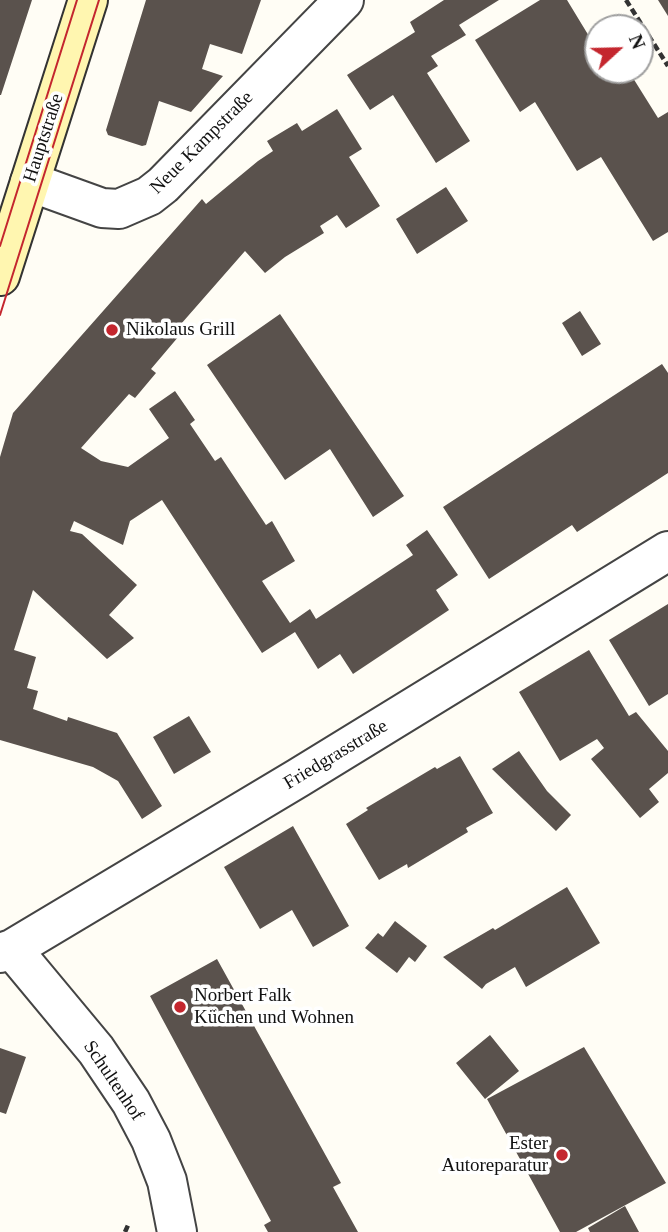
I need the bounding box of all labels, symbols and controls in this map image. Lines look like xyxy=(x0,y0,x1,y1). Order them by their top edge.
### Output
north arrow xyxy=(584,14,654,84)
text: N xyxy=(625,31,649,52)
street label: Neue Kampstraße xyxy=(146,87,258,199)
street label: Hauptstraße xyxy=(19,91,69,185)
place label: Nikolaus Grill xyxy=(126,319,235,341)
marker: Nikolaus Grill xyxy=(104,322,120,338)
street label: Friedgrasstraße xyxy=(280,715,392,795)
place label: Norbert Falk Küchen und Wohnen xyxy=(194,985,354,1029)
marker: Norbert Falk Küchen und Wohnen xyxy=(172,999,188,1015)
street label: Schultenhof xyxy=(78,1037,148,1125)
place label: Ester Autoreparatur xyxy=(441,1133,548,1177)
marker: Ester Autoreparatur xyxy=(554,1147,570,1163)

